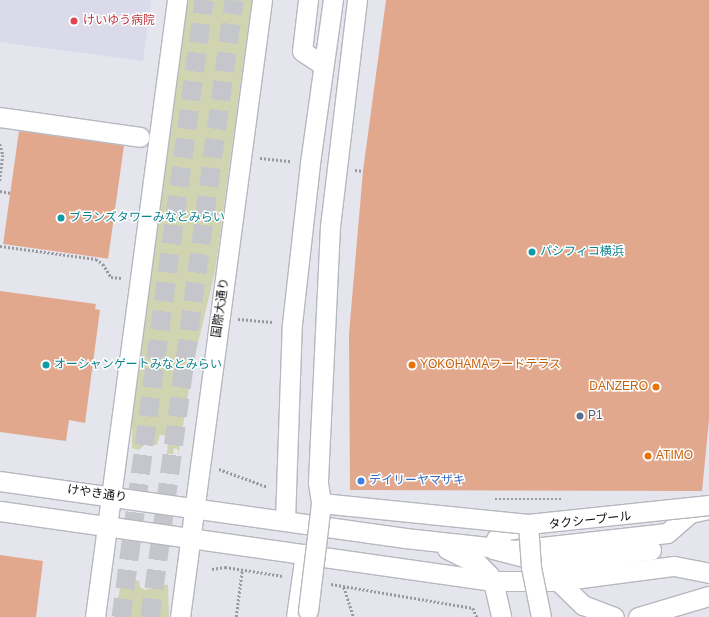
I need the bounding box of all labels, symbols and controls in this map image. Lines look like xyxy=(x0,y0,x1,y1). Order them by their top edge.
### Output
place label: けいゆう病院 xyxy=(83,14,155,28)
marker: けいゆう病院 xyxy=(68,15,80,27)
place label: ブランズタワーみなとみらい xyxy=(69,211,225,225)
marker: ブランズタワーみなとみらい xyxy=(56,213,66,223)
place label: パシフィコ横浜 xyxy=(540,245,624,259)
marker: パシフィコ横浜 xyxy=(527,247,537,257)
street label: 国際大通り xyxy=(210,277,232,339)
place label: オーシャンゲートみなとみらい xyxy=(54,358,222,372)
place label: YOKOHAMAフードテラス xyxy=(420,358,561,372)
marker: オーシャンゲートみなとみらい xyxy=(41,360,51,370)
marker: YOKOHAMAフードテラス xyxy=(407,360,417,370)
place label: DANZERO xyxy=(589,380,648,394)
marker: DANZERO xyxy=(651,382,661,392)
place label: P1 xyxy=(588,409,603,423)
marker: P1 xyxy=(575,411,585,421)
place label: ATIMO xyxy=(656,449,693,463)
marker: ATIMO xyxy=(643,451,653,461)
place label: デイリーヤマザキ xyxy=(369,474,465,488)
marker: デイリーヤマザキ xyxy=(356,476,366,486)
street label: けやき通り xyxy=(66,483,128,505)
street label: タクシープール xyxy=(547,509,633,533)

